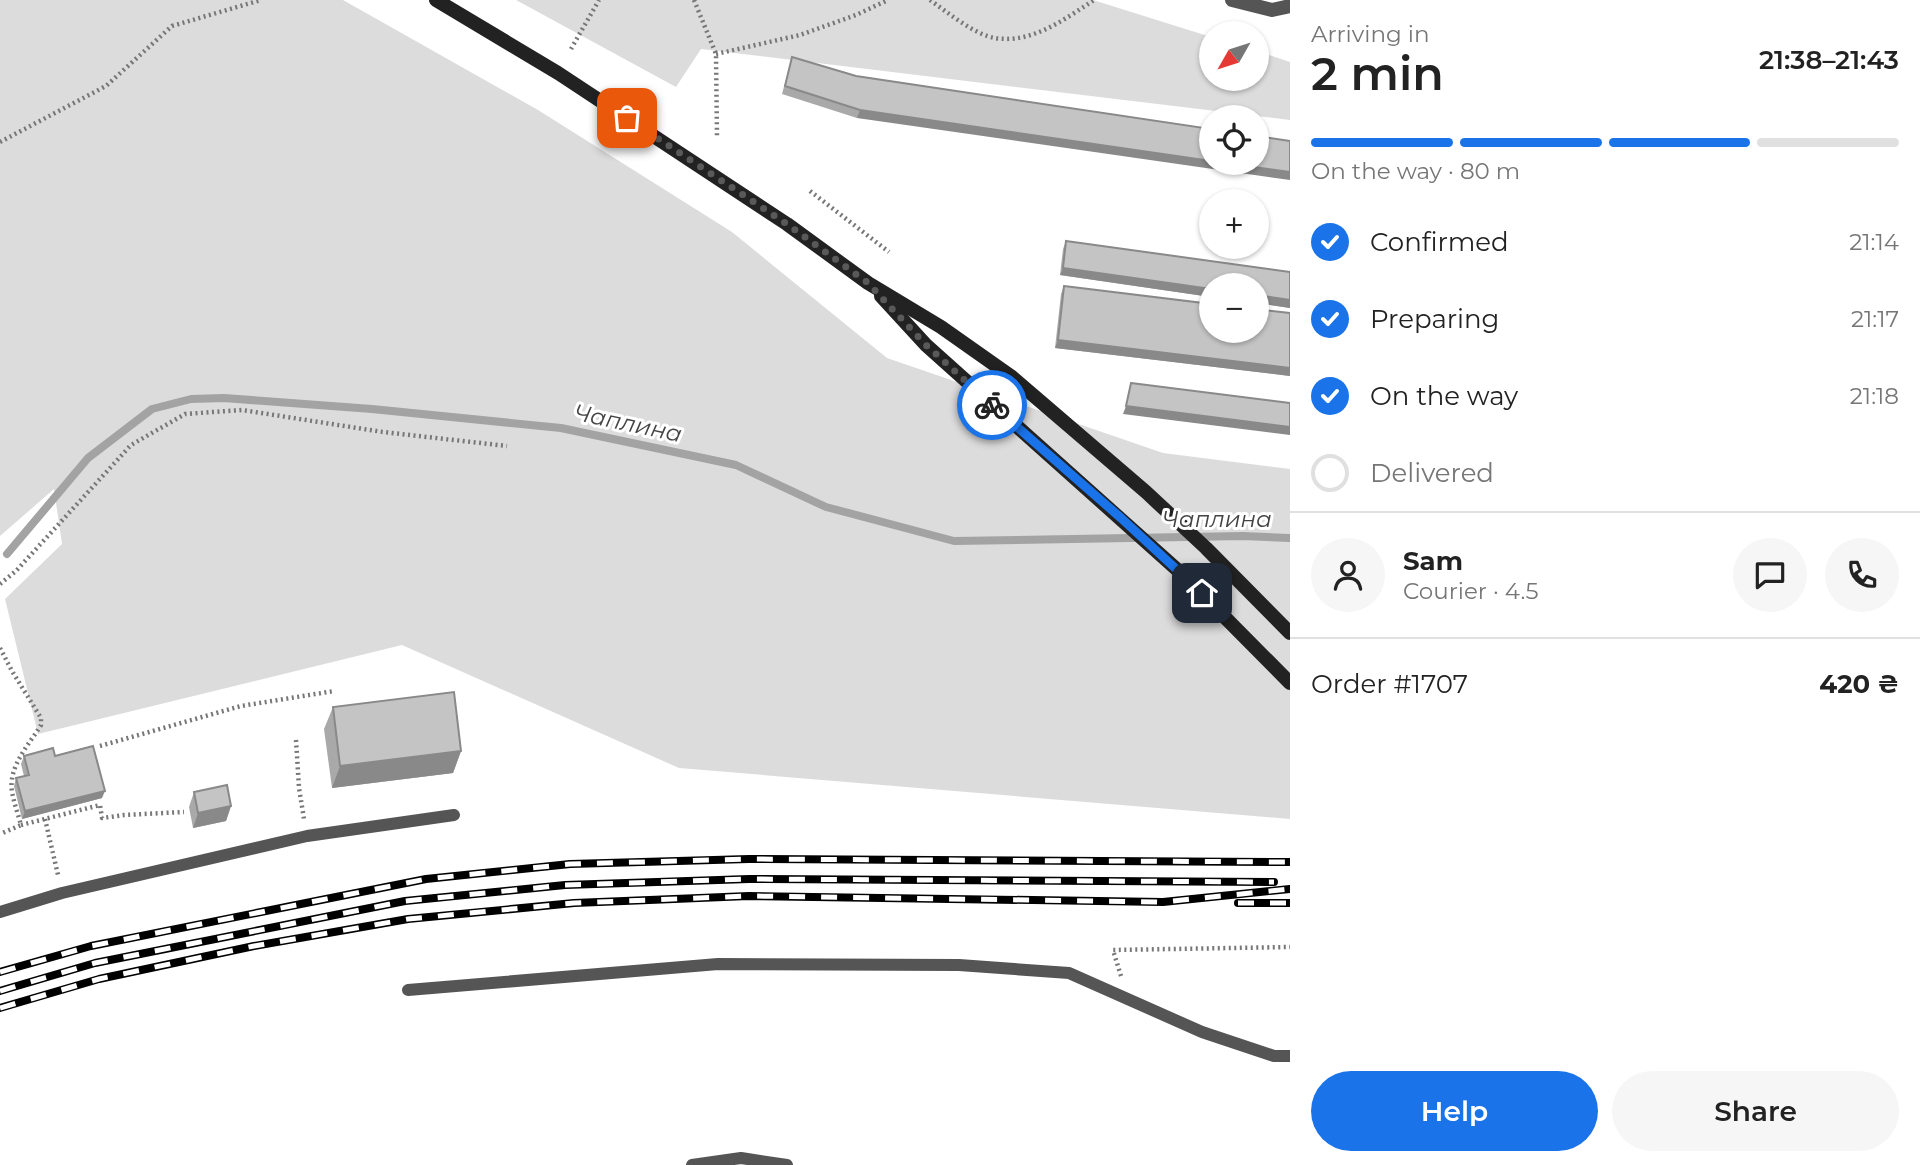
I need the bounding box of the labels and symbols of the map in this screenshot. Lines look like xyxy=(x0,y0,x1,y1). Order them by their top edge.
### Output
north arrow xyxy=(1199,21,1269,91)
pin xyxy=(597,88,657,148)
courier xyxy=(957,370,1027,440)
water label: Чаплина xyxy=(571,398,685,448)
water label: Чаплина xyxy=(1162,505,1272,533)
pin xyxy=(1172,563,1232,623)

